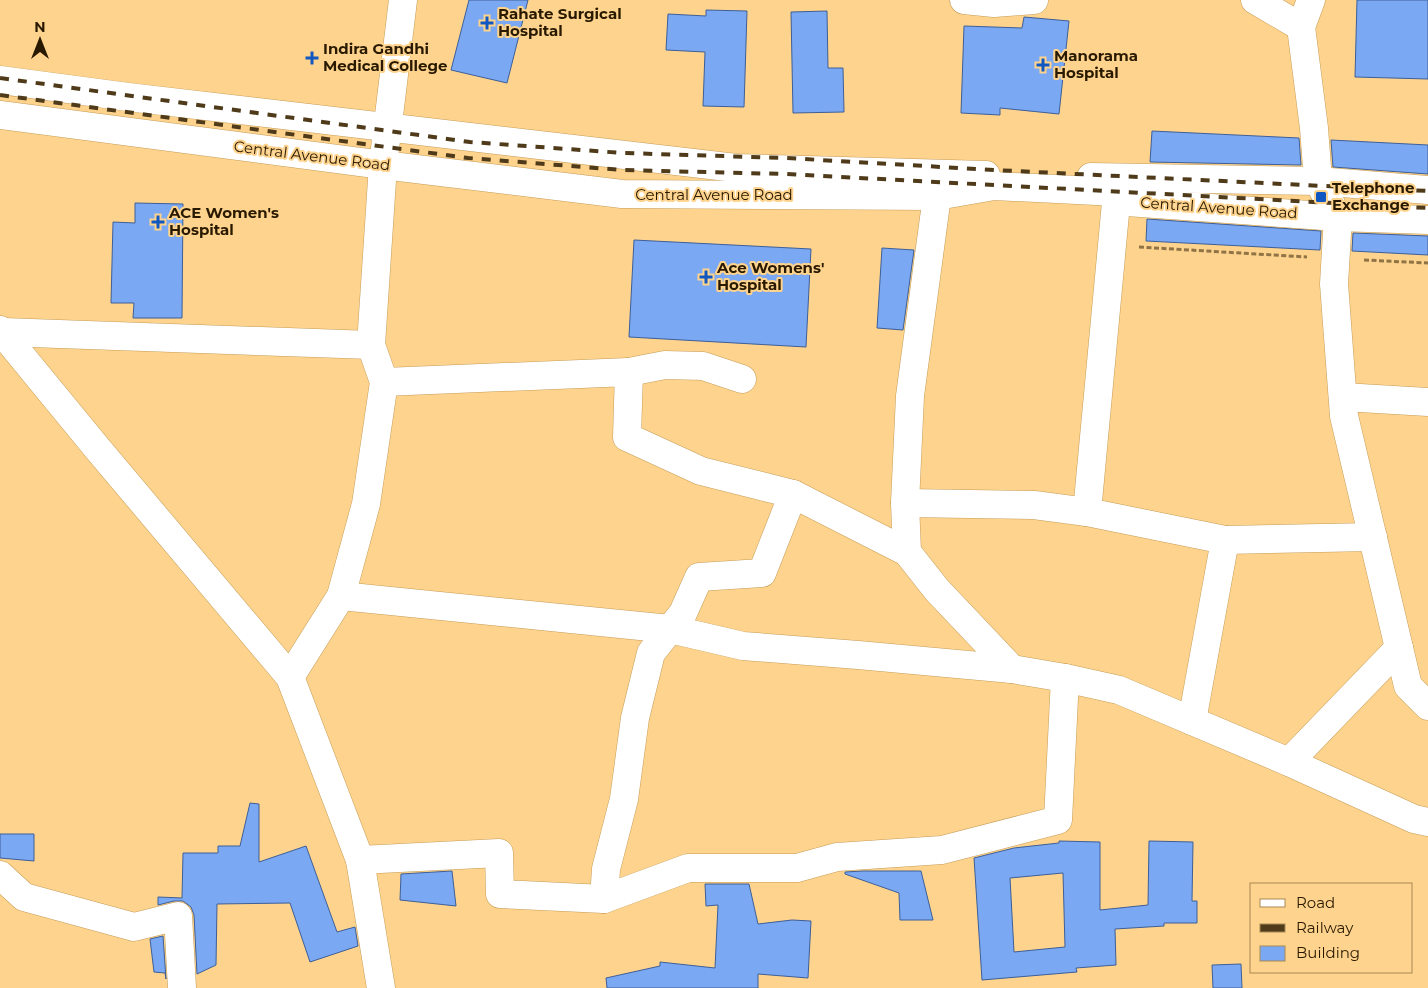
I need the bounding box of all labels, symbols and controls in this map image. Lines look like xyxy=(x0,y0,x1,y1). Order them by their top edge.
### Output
place label: Rahate Surgical Hospital xyxy=(498,4,622,40)
north arrow xyxy=(15,15,65,65)
marker: Rahate Surgical Hospital xyxy=(480,16,494,30)
text: N xyxy=(34,18,46,36)
place label: Indira Gandhi Medical College xyxy=(323,39,447,75)
place label: Manorama Hospital xyxy=(1054,46,1138,82)
marker: Indira Gandhi Medical College xyxy=(305,51,319,65)
marker: Manorama Hospital xyxy=(1036,58,1050,72)
street label: Central Avenue Road xyxy=(233,136,391,175)
place label: Telephone Exchange xyxy=(1332,178,1414,214)
street label: Central Avenue Road xyxy=(635,185,793,204)
marker: Telephone Exchange xyxy=(1314,190,1328,204)
street label: Central Avenue Road xyxy=(1140,193,1298,222)
place label: ACE Women's Hospital xyxy=(168,203,279,239)
marker: ACE Women's Hospital xyxy=(151,215,165,229)
place label: Ace Womens' Hospital xyxy=(716,258,824,294)
marker: Ace Womens' Hospital xyxy=(699,270,713,284)
legend xyxy=(1250,883,1413,973)
text: Road xyxy=(1296,893,1335,912)
text: Railway xyxy=(1296,918,1354,937)
text: Building xyxy=(1296,943,1360,962)

